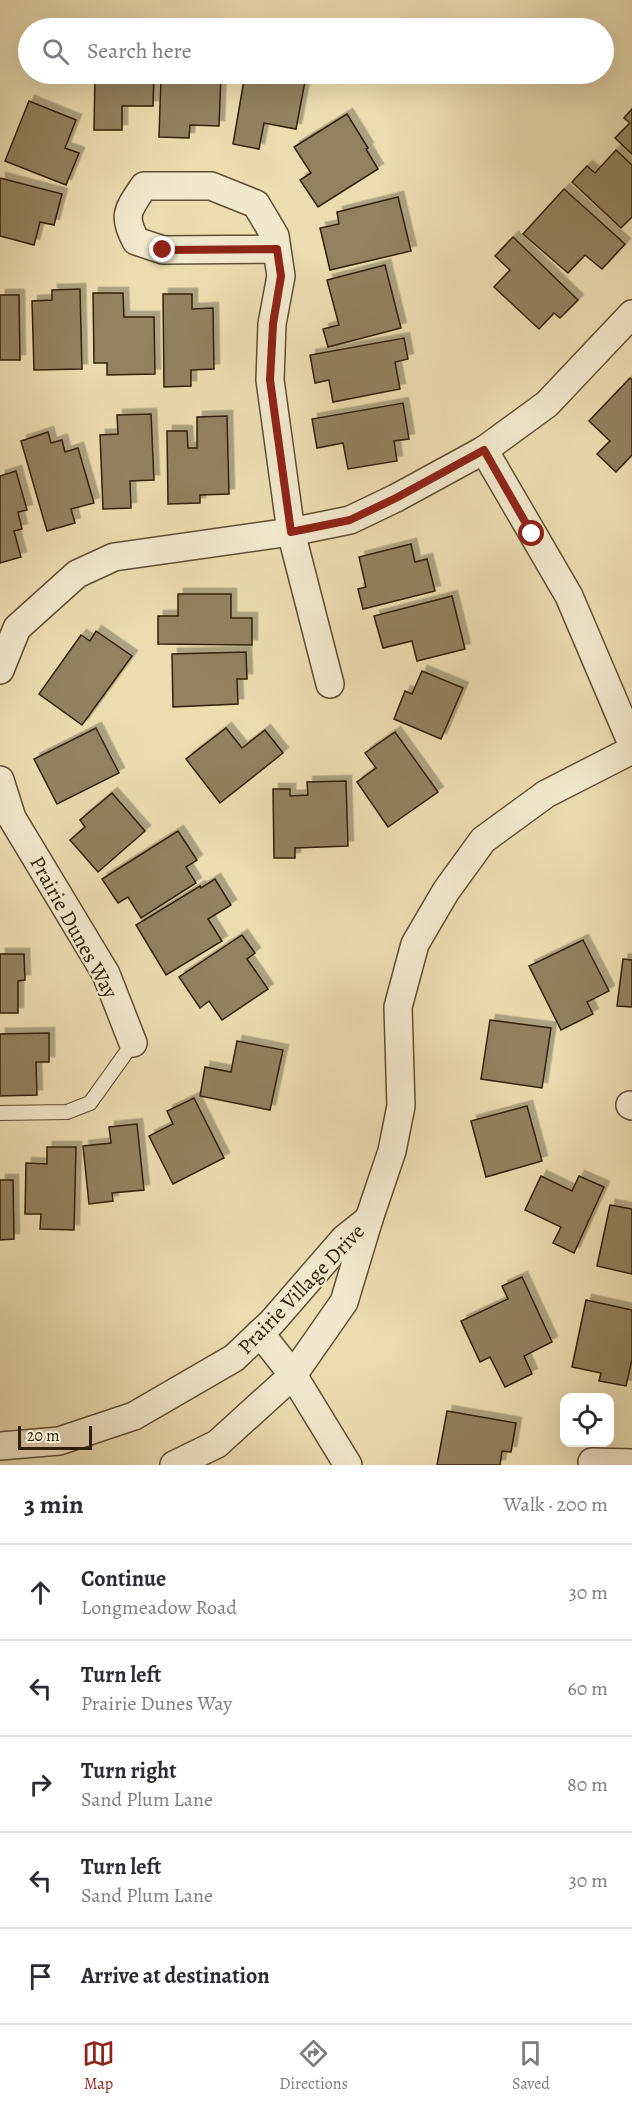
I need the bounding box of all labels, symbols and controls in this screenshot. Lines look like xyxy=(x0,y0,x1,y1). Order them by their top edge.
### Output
search box xyxy=(18,18,614,84)
icon: search xyxy=(39,35,72,68)
text: Search here xyxy=(87,36,192,66)
route end xyxy=(149,236,175,262)
route start xyxy=(518,520,544,546)
street label: Prairie Dunes Way xyxy=(23,851,125,1004)
street label: Prairie Village Drive xyxy=(231,1218,371,1360)
map controls xyxy=(560,1393,614,1447)
button: locate xyxy=(560,1393,614,1447)
scale bar xyxy=(18,1423,92,1450)
text: 20 m xyxy=(27,1425,60,1447)
text: 3 min xyxy=(24,1487,84,1522)
text: Walk · 200 m xyxy=(504,1491,608,1518)
text: Continue xyxy=(81,1564,166,1594)
icon: ahead xyxy=(24,1576,57,1609)
text: 30 m xyxy=(568,1579,608,1606)
text: Longmeadow Road xyxy=(81,1594,237,1621)
text: Turn left xyxy=(81,1660,161,1690)
icon: left xyxy=(24,1672,57,1705)
text: 60 m xyxy=(568,1675,608,1702)
text: Prairie Dunes Way xyxy=(81,1690,232,1717)
text: Turn right xyxy=(81,1756,177,1786)
icon: right xyxy=(24,1768,57,1801)
text: 80 m xyxy=(567,1771,608,1798)
text: Sand Plum Lane xyxy=(81,1786,213,1813)
text: Turn left xyxy=(81,1852,161,1882)
icon: left xyxy=(24,1864,57,1897)
text: 30 m xyxy=(568,1867,608,1894)
text: Sand Plum Lane xyxy=(81,1882,213,1909)
icon: arrive xyxy=(24,1960,57,1993)
text: Arrive at destination xyxy=(81,1961,270,1991)
tab: Map xyxy=(82,2037,115,2095)
tab: Directions xyxy=(279,2037,348,2095)
tab: Saved xyxy=(512,2037,550,2095)

